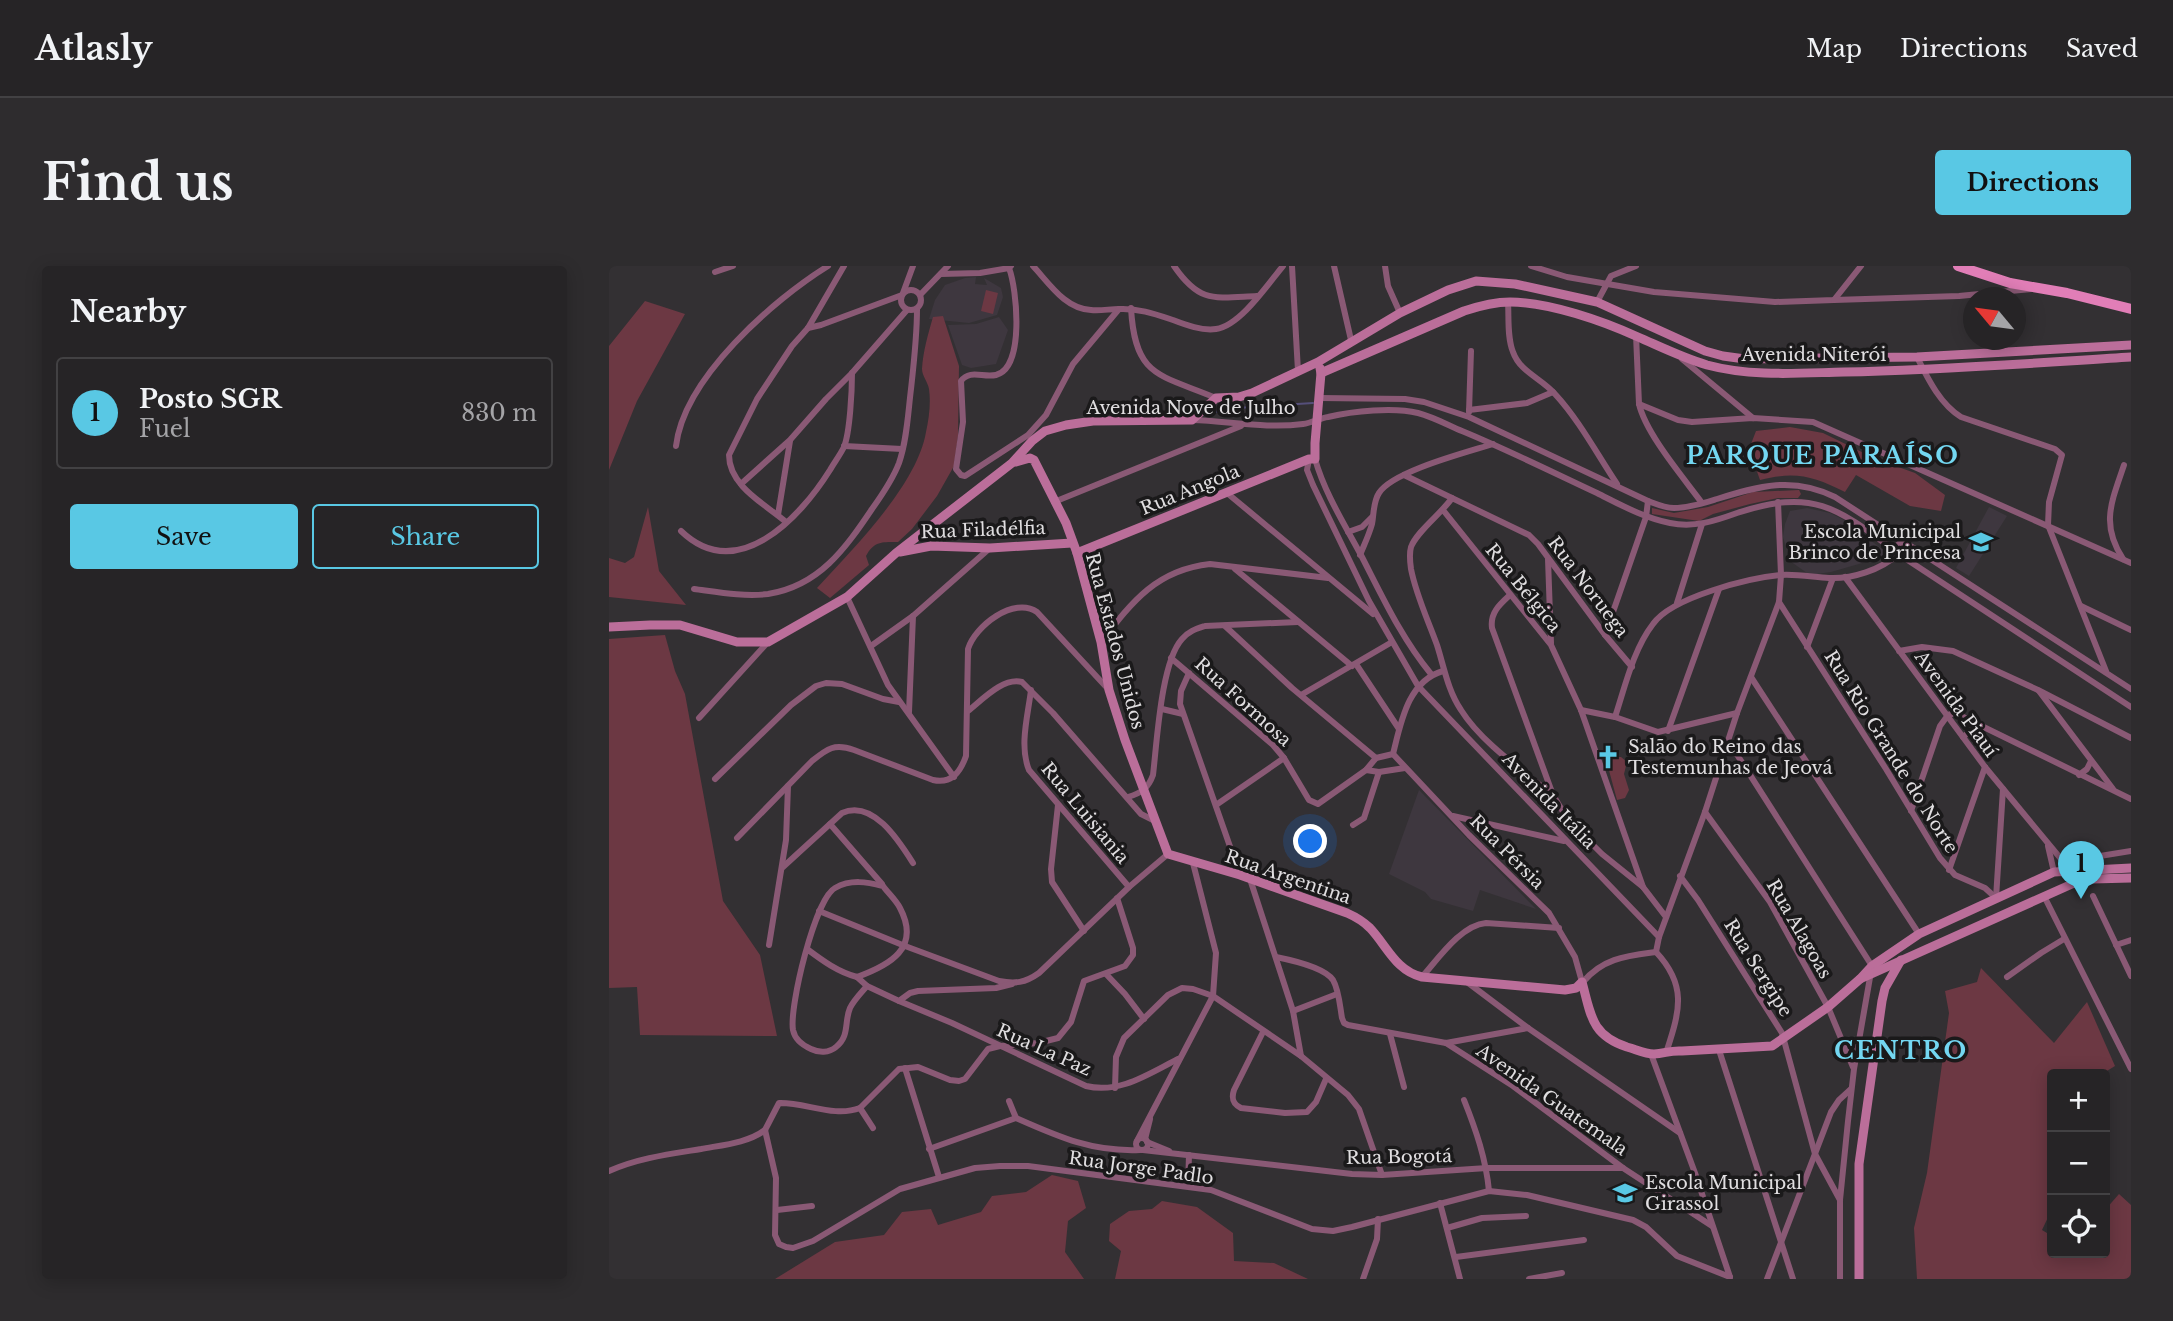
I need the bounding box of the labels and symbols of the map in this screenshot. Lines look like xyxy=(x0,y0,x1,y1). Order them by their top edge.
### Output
north arrow xyxy=(1963,287,2026,350)
street label: Avenida Niterói xyxy=(1741,344,1886,366)
street label: Avenida Nove de Julho xyxy=(1086,397,1295,419)
district label: PARQUE PARAÍSO xyxy=(1686,441,1960,470)
street label: Rua Angola xyxy=(1137,460,1243,520)
street label: Rua Filadélfia xyxy=(920,517,1046,543)
place label: Escola Municipal Brinco de Princesa xyxy=(1788,521,1961,564)
school or university icon: Escola Municipal Brinco de Princesa xyxy=(1967,528,1995,556)
street label: Rua Noruega xyxy=(1543,532,1633,642)
street label: Rua Bélgica xyxy=(1481,539,1565,637)
street label: Rua Estados Unidos xyxy=(1081,550,1149,732)
street label: Avenida Piauí xyxy=(1909,646,2002,762)
street label: Rua Rio Grande do Norte xyxy=(1819,647,1963,857)
street label: Rua Formosa xyxy=(1190,653,1296,751)
place label: Salão do Reino das Testemunhas de Jeová xyxy=(1628,736,1832,779)
church icon: Salão do Reino das Testemunhas de Jeová xyxy=(1594,743,1622,771)
street label: Avenida Itália xyxy=(1497,748,1600,854)
street label: Rua Luisiania xyxy=(1036,758,1134,868)
street label: Rua Pérsia xyxy=(1465,810,1549,894)
your location xyxy=(1293,824,1327,858)
pin: 1 xyxy=(2058,841,2104,899)
street label: Rua Argentina xyxy=(1222,845,1354,909)
street label: Rua Alagoas xyxy=(1762,876,1836,982)
street label: Rua Sergipe xyxy=(1719,915,1797,1021)
street label: Rua La Paz xyxy=(993,1019,1095,1081)
district label: CENTRO xyxy=(1834,1036,1968,1065)
street label: Avenida Guatemala xyxy=(1471,1039,1632,1160)
street label: Rua Bogotá xyxy=(1346,1145,1452,1169)
street label: Rua Jorge Padlo xyxy=(1067,1147,1215,1189)
place label: Escola Municipal Girassol xyxy=(1645,1172,1802,1215)
school or university icon: Escola Municipal Girassol xyxy=(1611,1179,1639,1207)

